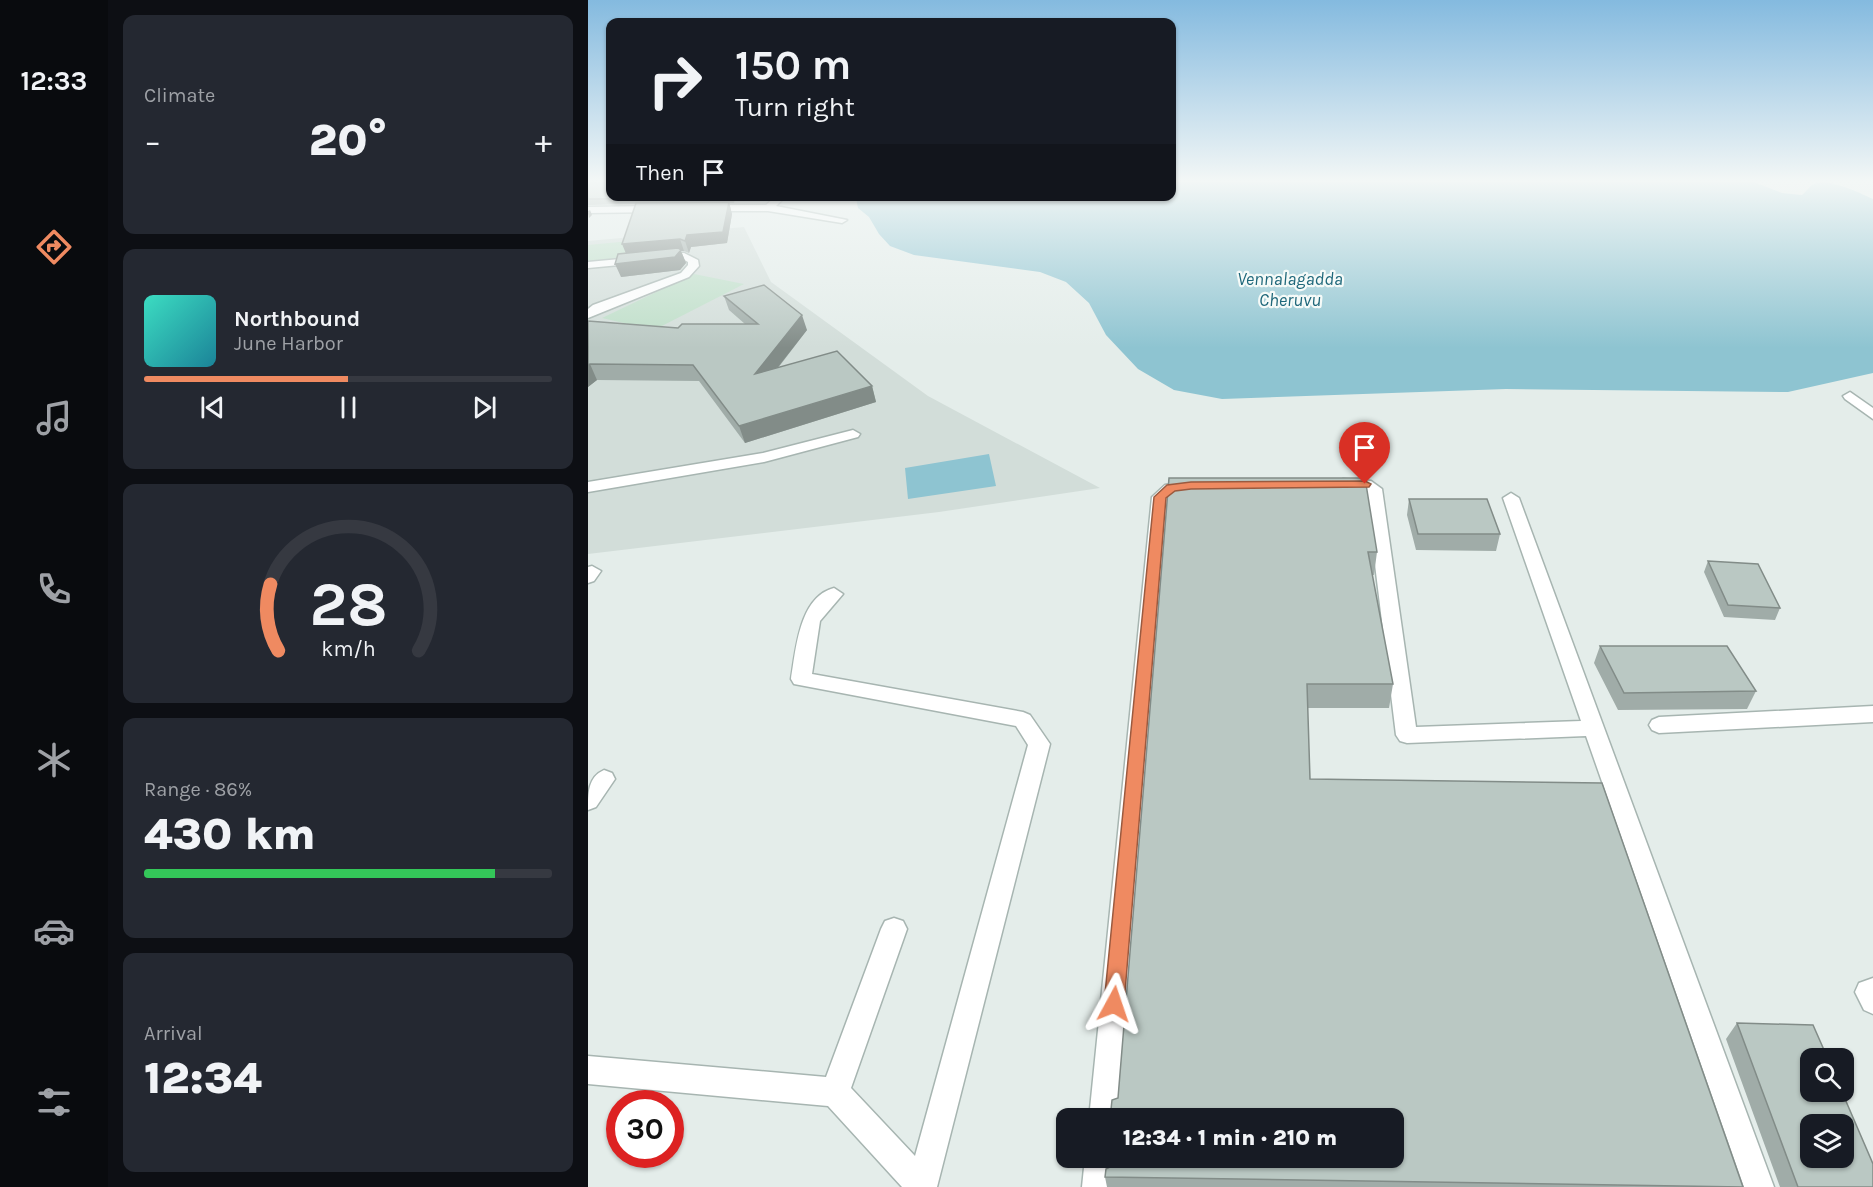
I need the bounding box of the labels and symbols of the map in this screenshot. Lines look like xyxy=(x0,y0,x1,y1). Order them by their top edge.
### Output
water label: Vennalagadda Cheruvu xyxy=(1237,268,1343,311)
pin xyxy=(1339,422,1390,484)
position arrow xyxy=(1082,972,1146,1036)
speed limit sign: 30 xyxy=(606,1090,684,1168)

